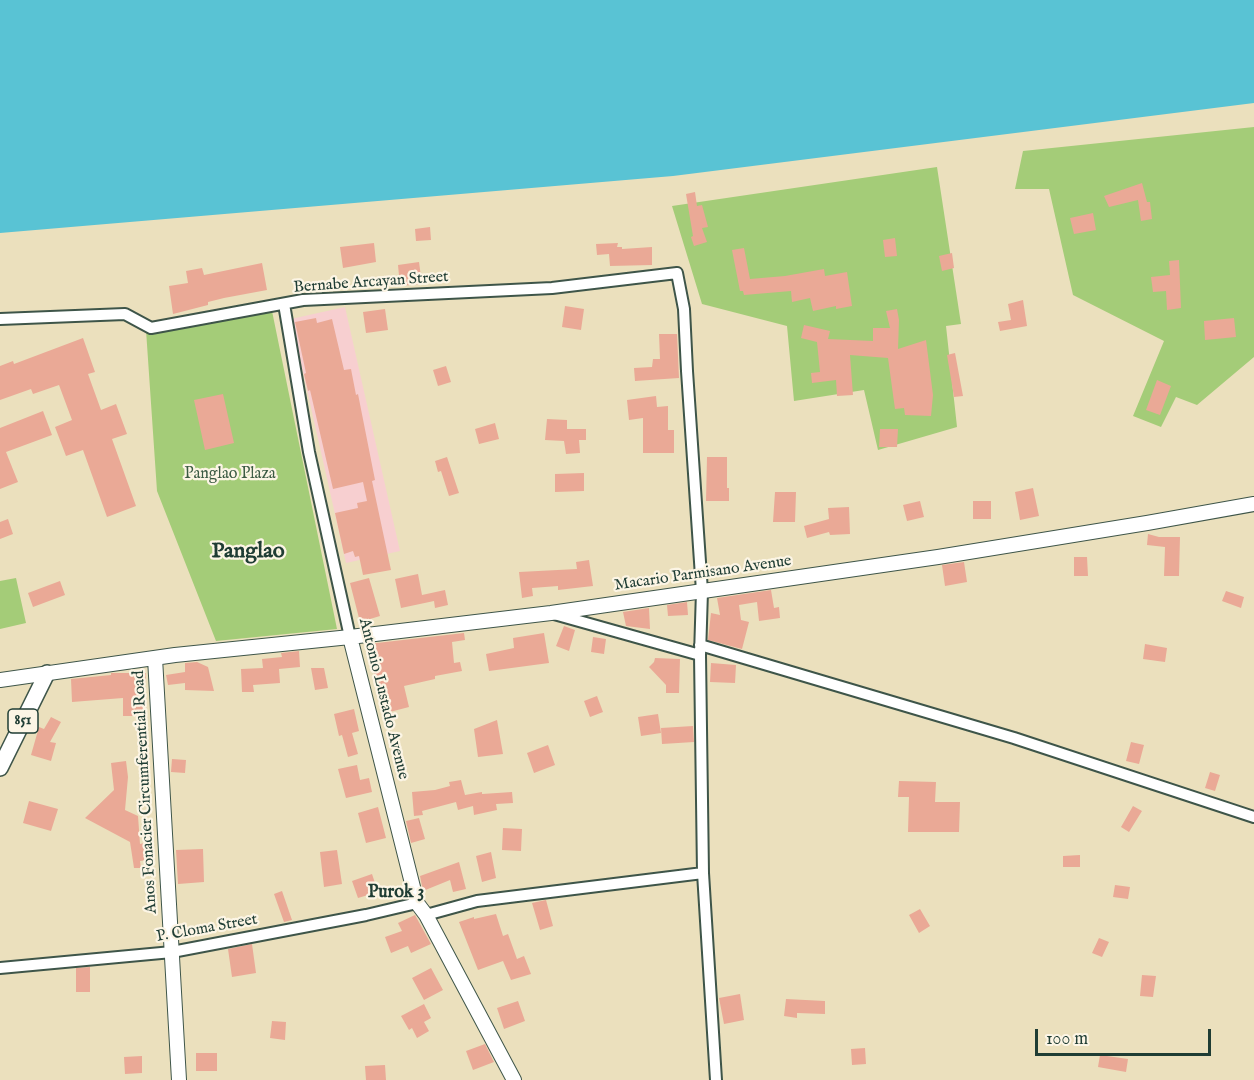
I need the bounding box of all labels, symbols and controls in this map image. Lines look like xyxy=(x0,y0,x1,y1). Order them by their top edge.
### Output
street label: Bernabe Arcayan Street xyxy=(293,268,449,298)
park label: Panglao Plaza xyxy=(184,465,276,485)
district label: Panglao xyxy=(211,539,285,565)
street label: Macario Parmisano Avenue xyxy=(613,552,793,596)
street label: Antonio Lustado Avenue xyxy=(354,616,412,782)
street label: Anos Fonacier Circumferential Road xyxy=(130,670,162,914)
road number: 851 xyxy=(8,709,38,733)
district label: Purok 3 xyxy=(368,882,424,904)
street label: P. Cloma Street xyxy=(155,911,259,947)
scale bar xyxy=(1038,1017,1214,1055)
text: 100 m xyxy=(1046,1028,1088,1051)

